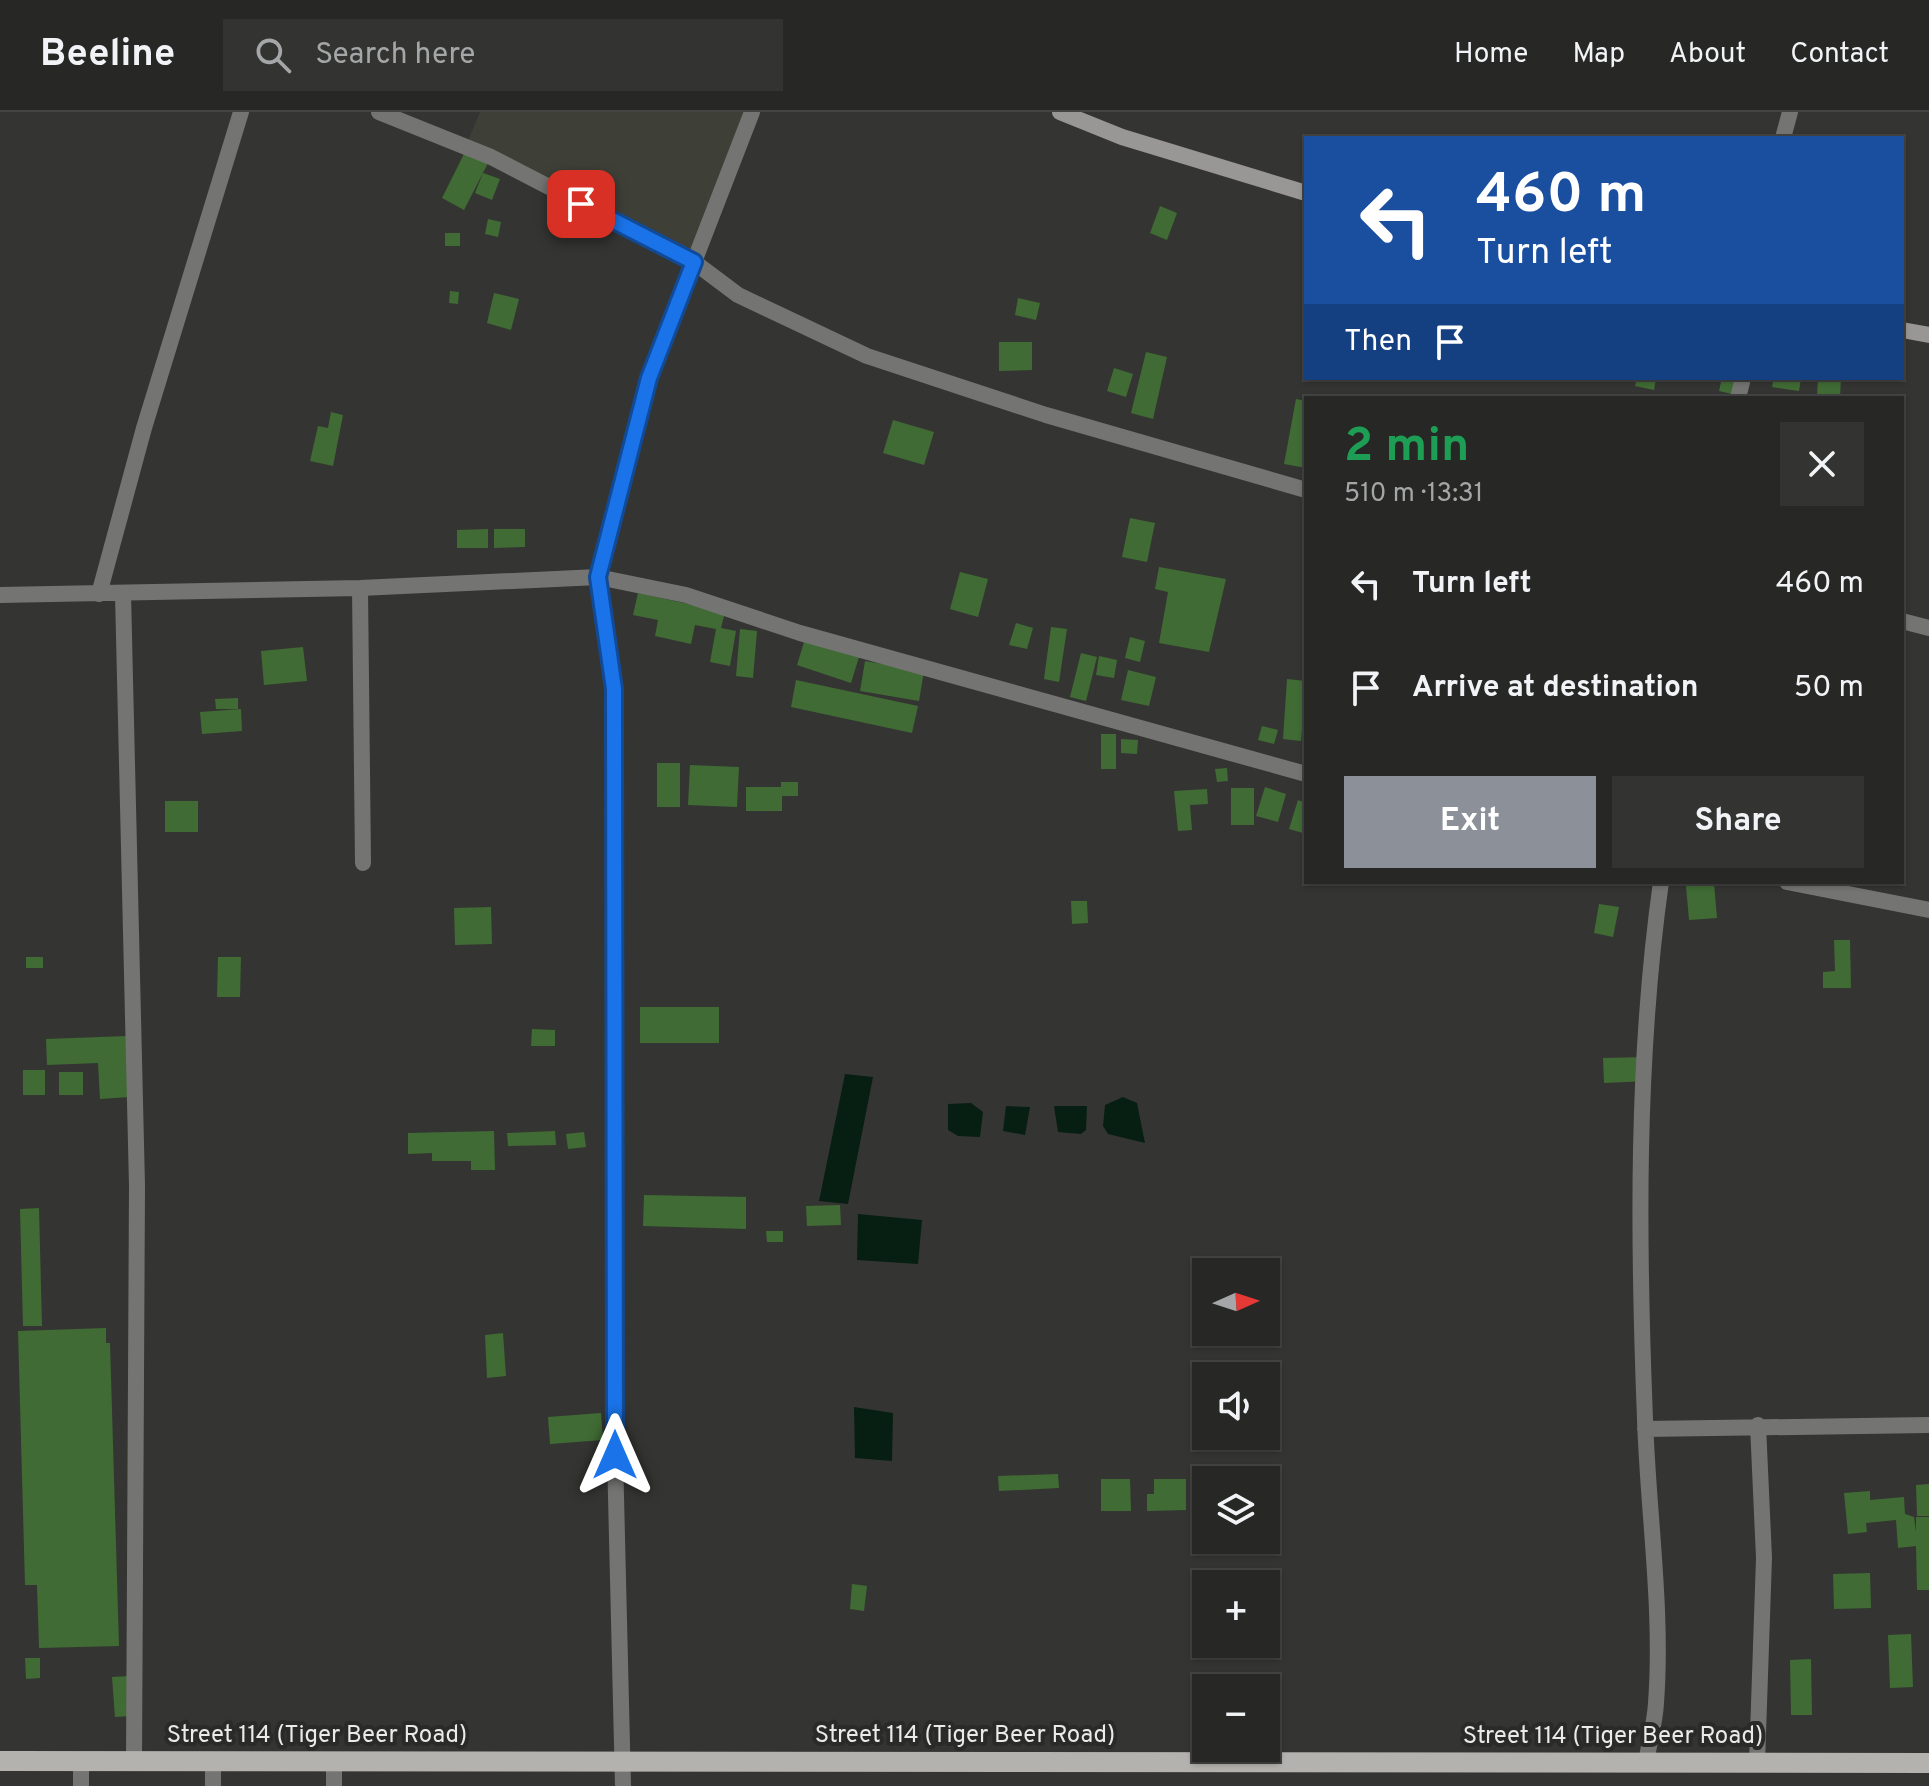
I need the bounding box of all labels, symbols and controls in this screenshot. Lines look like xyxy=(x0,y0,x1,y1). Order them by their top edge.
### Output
search box xyxy=(223,19,783,91)
text: Beeline xyxy=(40,31,175,80)
icon: search xyxy=(251,33,295,77)
text: Search here xyxy=(315,37,475,74)
text: Home xyxy=(1454,37,1528,73)
text: Map xyxy=(1572,37,1625,73)
text: About xyxy=(1669,37,1746,73)
text: Contact xyxy=(1790,37,1889,73)
text: 460 m xyxy=(1476,162,1646,232)
icon: left xyxy=(1344,168,1448,272)
pin xyxy=(547,170,615,238)
icon: arrive xyxy=(559,182,603,226)
text: Turn left xyxy=(1476,231,1613,277)
icon: arrive xyxy=(1428,320,1472,364)
text: Then xyxy=(1344,324,1412,361)
text: 2 min xyxy=(1344,418,1469,478)
button: close xyxy=(1780,422,1864,506)
text: 510 m · 13:31 xyxy=(1344,478,1483,511)
icon: left xyxy=(1344,562,1388,606)
text: Turn left xyxy=(1412,566,1532,603)
text: 460 m xyxy=(1776,566,1864,603)
icon: arrive xyxy=(1344,666,1388,710)
text: Arrive at destination xyxy=(1412,670,1698,707)
text: 50 m xyxy=(1794,670,1864,707)
button: Exit xyxy=(1344,776,1596,868)
button: Share xyxy=(1612,776,1864,868)
north arrow xyxy=(1192,1258,1280,1346)
map controls xyxy=(1192,1258,1280,1762)
button: sound xyxy=(1192,1362,1280,1450)
position arrow xyxy=(573,1413,657,1497)
button: layers xyxy=(1192,1466,1280,1554)
button: + xyxy=(1192,1570,1280,1658)
button: − xyxy=(1192,1674,1280,1762)
street label: Street 114 (Tiger Beer Road) xyxy=(167,1721,467,1751)
street label: Street 114 (Tiger Beer Road) xyxy=(815,1721,1115,1751)
street label: Street 114 (Tiger Beer Road) xyxy=(1463,1722,1763,1752)

